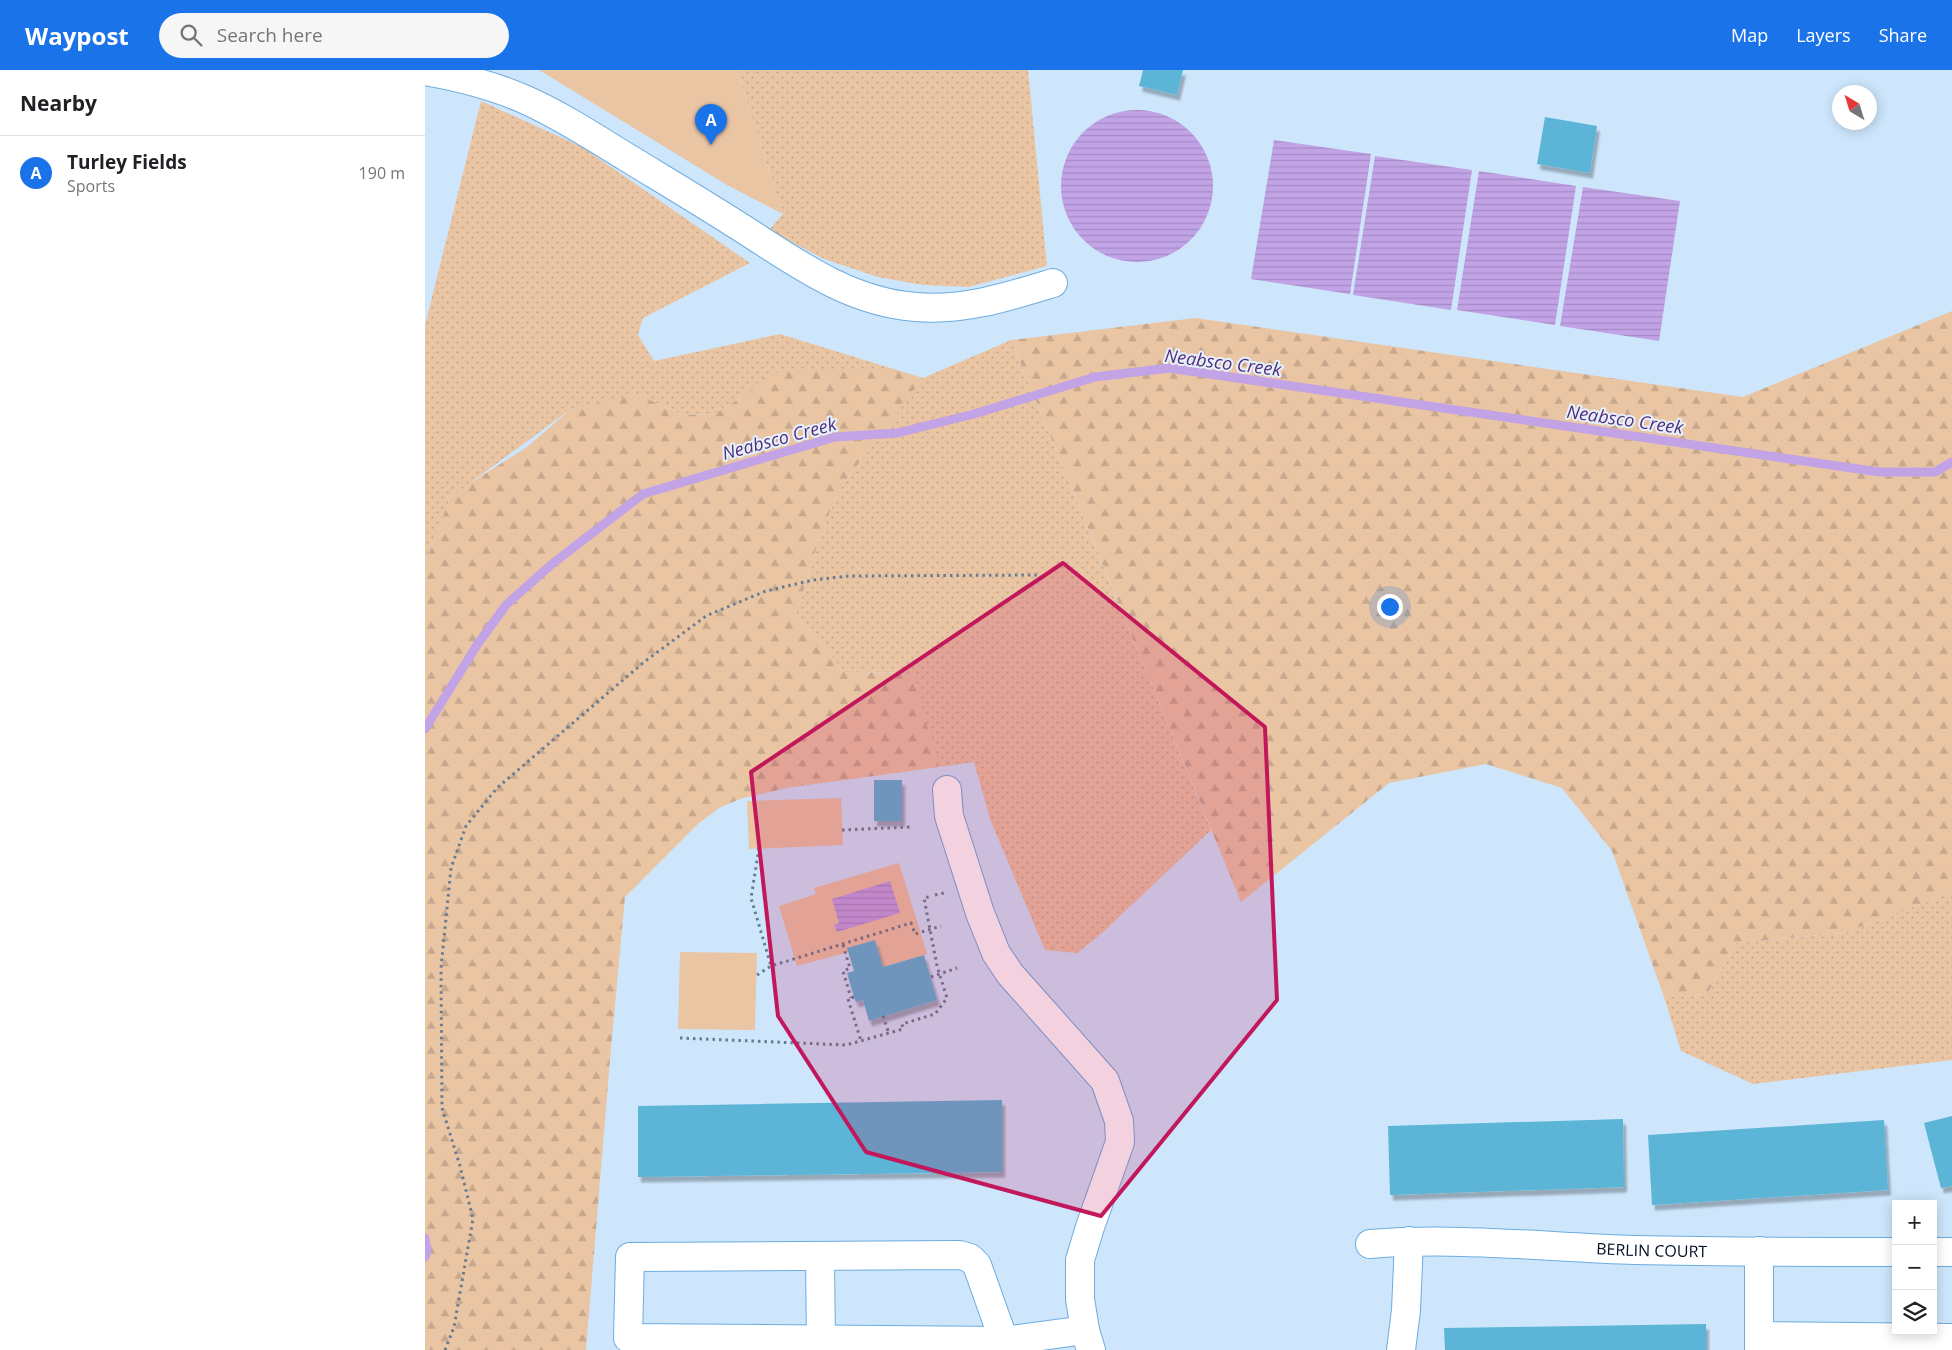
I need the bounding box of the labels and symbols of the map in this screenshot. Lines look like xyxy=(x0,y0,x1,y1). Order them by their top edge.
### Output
north arrow xyxy=(1832,85,1877,130)
pin: A xyxy=(695,104,727,145)
water label: Neabsco Creek xyxy=(1163,343,1284,381)
water label: Neabsco Creek xyxy=(1565,399,1686,439)
water label: Neabsco Creek xyxy=(719,411,840,465)
your location xyxy=(1377,594,1403,620)
street label: BERLIN COURT xyxy=(1596,1237,1708,1262)

